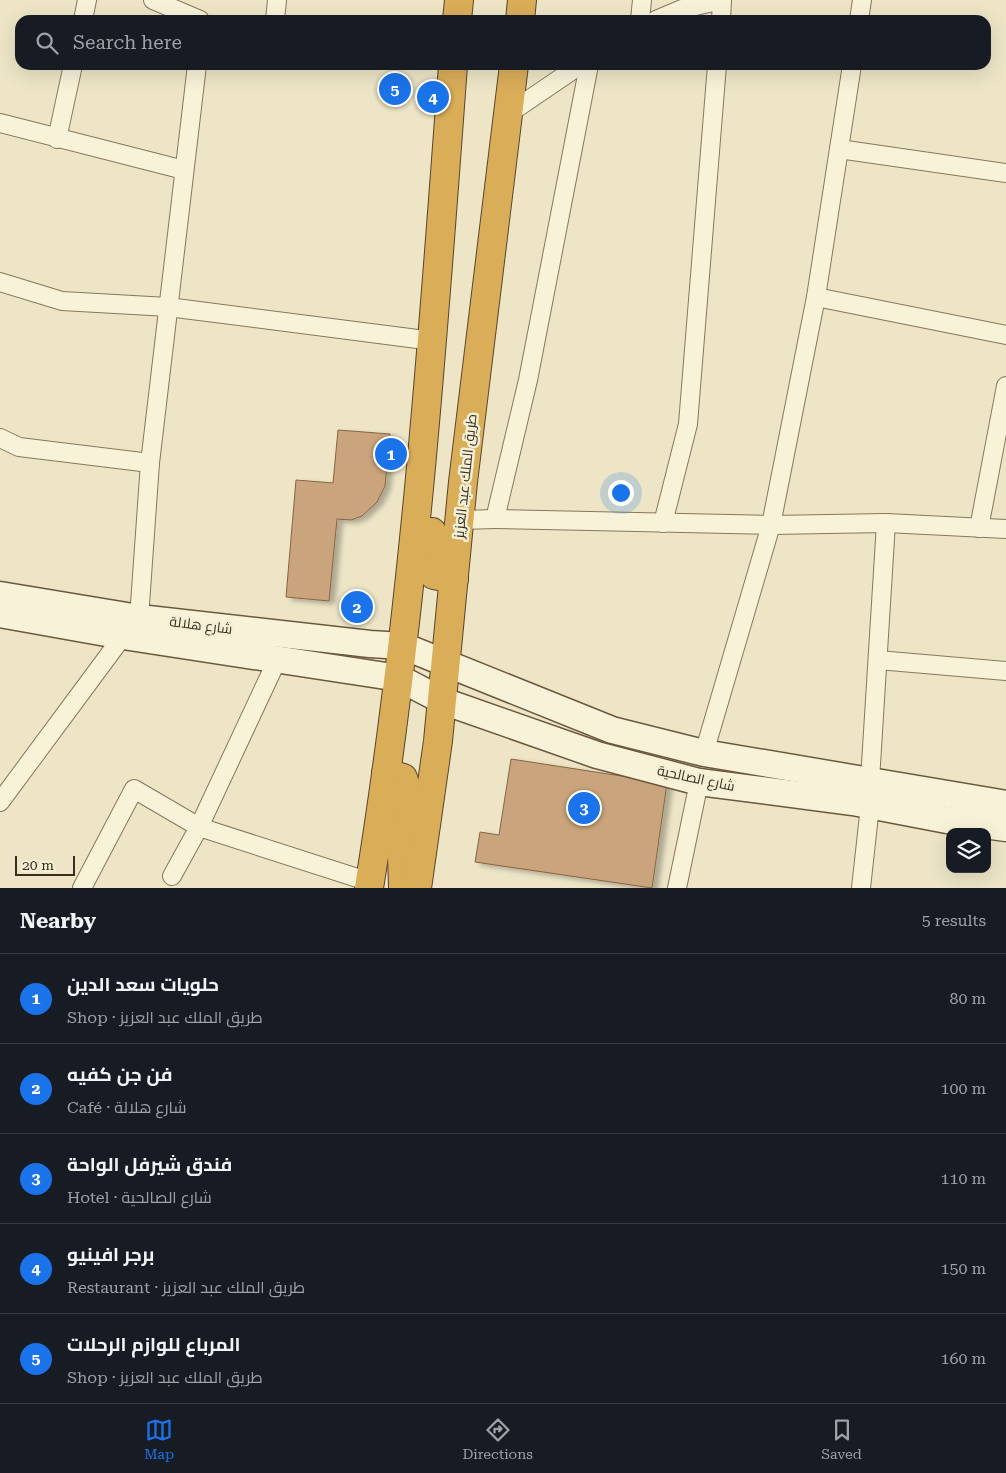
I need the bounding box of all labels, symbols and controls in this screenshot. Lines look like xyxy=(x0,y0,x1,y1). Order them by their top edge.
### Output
search box xyxy=(15,15,991,70)
icon: search xyxy=(33,29,61,57)
text: Search here xyxy=(73,31,182,54)
pin: 5 xyxy=(379,70,411,108)
pin: 4 xyxy=(417,78,449,116)
street label: طريق الملك عبد العزيز xyxy=(450,413,480,540)
pin: 1 xyxy=(375,435,407,473)
your location xyxy=(608,480,634,506)
pin: 2 xyxy=(341,588,373,626)
street label: شارع هلالة xyxy=(169,613,233,638)
street label: شارع الصالحية xyxy=(656,762,736,795)
pin: 3 xyxy=(568,789,600,827)
map controls xyxy=(946,828,991,873)
button: layers xyxy=(946,828,991,873)
scale bar xyxy=(15,853,75,876)
text: 20 m xyxy=(22,857,54,873)
text: Nearby xyxy=(20,909,96,933)
text: 5 results xyxy=(922,911,986,930)
text: حلويات سعد الدين xyxy=(67,973,219,996)
text: 1 xyxy=(32,989,40,1008)
text: 80 m xyxy=(949,989,986,1008)
text: Shop · طريق الملك عبد العزيز xyxy=(67,1008,263,1027)
text: فن جن كفيه xyxy=(67,1063,172,1086)
text: 2 xyxy=(32,1079,40,1098)
text: 100 m xyxy=(940,1079,986,1098)
text: Café · شارع هلالة xyxy=(67,1098,186,1117)
text: فندق شيرفل الواحة xyxy=(67,1153,232,1176)
text: 3 xyxy=(32,1169,40,1188)
text: 110 m xyxy=(940,1169,986,1188)
text: Hotel · شارع الصالحية xyxy=(67,1188,212,1207)
text: برجر افينيو xyxy=(67,1243,155,1266)
text: 4 xyxy=(32,1259,40,1278)
text: 150 m xyxy=(940,1259,986,1278)
text: Restaurant · طريق الملك عبد العزيز xyxy=(67,1278,305,1297)
text: المرباع للوازم الرحلات xyxy=(67,1333,241,1356)
text: 5 xyxy=(32,1349,40,1368)
text: 160 m xyxy=(940,1349,986,1368)
text: Shop · طريق الملك عبد العزيز xyxy=(67,1368,263,1387)
tab: Map xyxy=(144,1416,174,1462)
tab: Directions xyxy=(462,1416,533,1462)
tab: Saved xyxy=(821,1416,862,1462)

